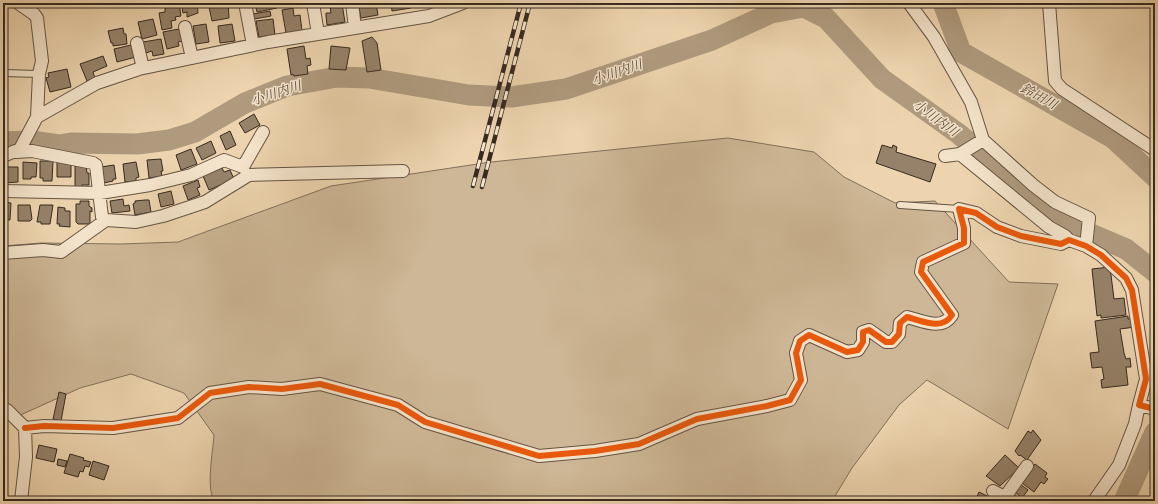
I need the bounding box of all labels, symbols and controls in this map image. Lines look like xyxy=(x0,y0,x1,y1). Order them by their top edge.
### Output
water label: 小川内川 xyxy=(589,54,647,89)
water label: 小川内川 xyxy=(248,75,306,110)
water label: 鈴田川 xyxy=(1017,78,1062,115)
water label: 小川内川 xyxy=(909,95,964,142)

